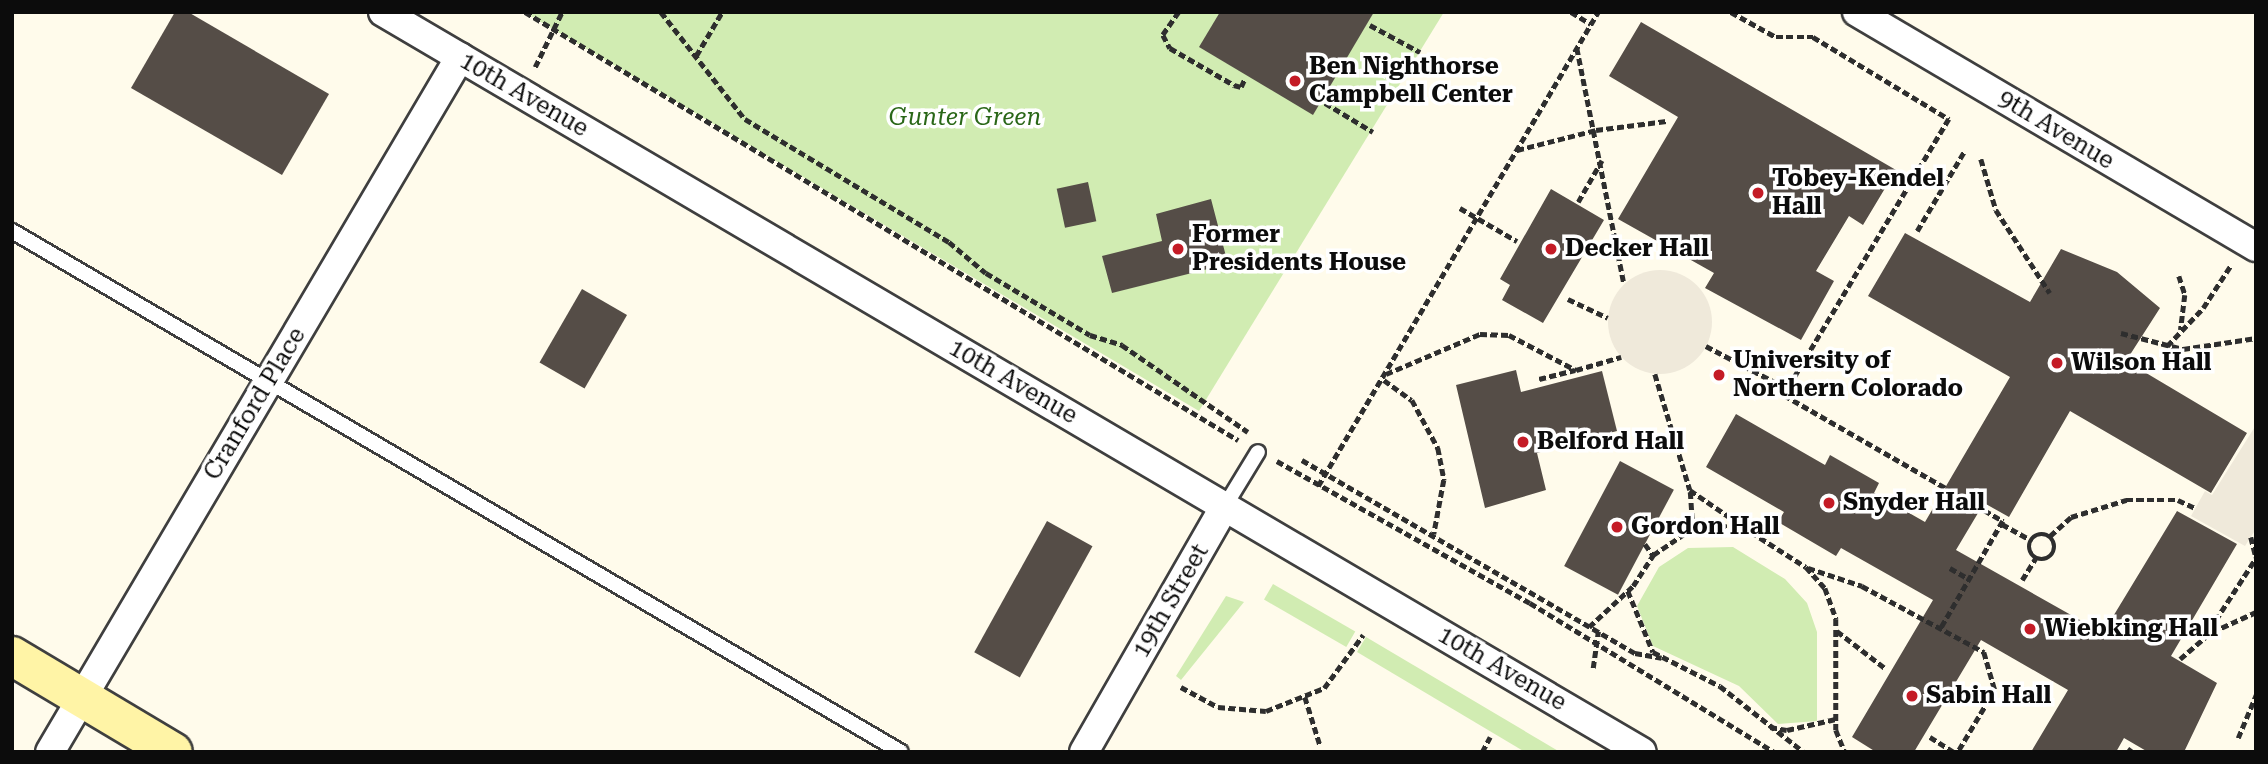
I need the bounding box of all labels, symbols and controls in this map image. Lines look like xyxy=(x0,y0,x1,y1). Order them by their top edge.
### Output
street label: 10th Avenue xyxy=(455,47,593,143)
place label: Ben Nighthorse Campbell Center xyxy=(1309,53,1513,109)
marker: Ben Nighthorse Campbell Center xyxy=(1287,73,1303,89)
street label: 9th Avenue xyxy=(1993,84,2119,176)
park label: Gunter Green xyxy=(889,104,1041,132)
place label: Tobey-Kendel Hall xyxy=(1772,165,1944,221)
marker: Tobey-Kendel Hall xyxy=(1750,185,1766,201)
place label: Former Presidents House xyxy=(1192,221,1406,277)
place label: Decker Hall xyxy=(1565,235,1709,263)
marker: Former Presidents House xyxy=(1170,241,1186,257)
marker: Decker Hall xyxy=(1543,241,1559,257)
street label: Cranford Place xyxy=(198,323,312,485)
street label: 10th Avenue xyxy=(944,334,1082,430)
place label: University of Northern Colorado xyxy=(1733,347,1963,403)
place label: Wilson Hall xyxy=(2071,349,2211,377)
marker: Wilson Hall xyxy=(2049,355,2065,371)
marker: University of Northern Colorado xyxy=(1711,367,1727,383)
place label: Belford Hall xyxy=(1537,428,1684,456)
marker: Belford Hall xyxy=(1515,434,1531,450)
place label: Snyder Hall xyxy=(1843,489,1985,517)
marker: Snyder Hall xyxy=(1821,495,1837,511)
place label: Gordon Hall xyxy=(1631,513,1780,541)
marker: Gordon Hall xyxy=(1609,519,1625,535)
street label: 19th Street xyxy=(1127,539,1215,663)
place label: Wiebking Hall xyxy=(2044,615,2218,643)
street label: 10th Avenue xyxy=(1433,621,1571,717)
marker: Wiebking Hall xyxy=(2022,621,2038,637)
place label: Sabin Hall xyxy=(1926,682,2051,710)
marker: Sabin Hall xyxy=(1904,688,1920,704)

